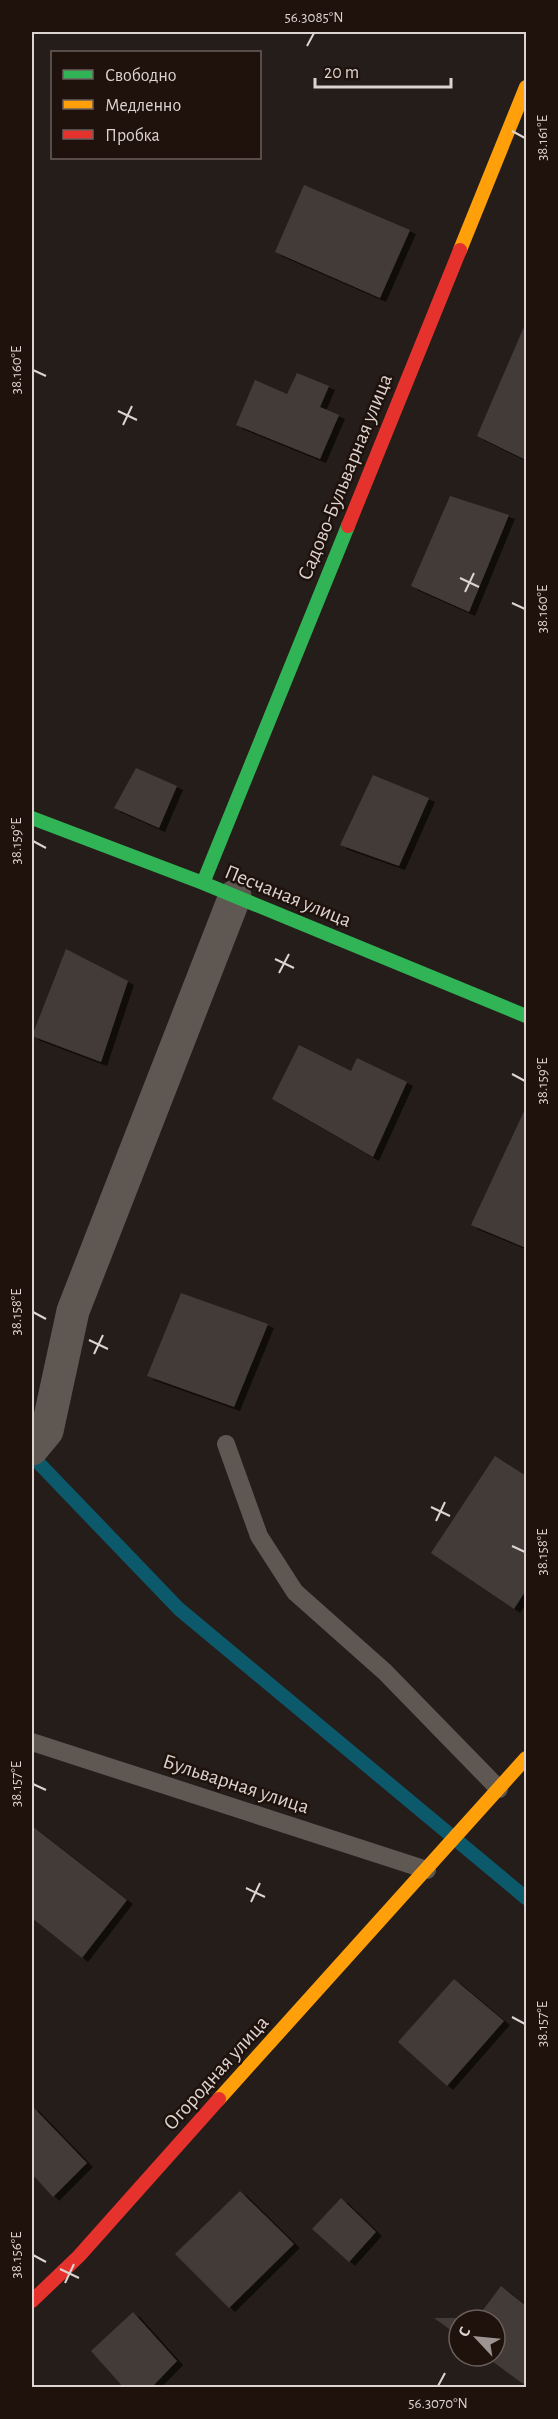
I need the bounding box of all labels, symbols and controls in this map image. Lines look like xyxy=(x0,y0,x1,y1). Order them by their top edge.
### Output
text: 56.3085°N xyxy=(285,10,343,25)
legend xyxy=(51,51,261,159)
scale bar xyxy=(315,51,452,89)
text: 20 m xyxy=(324,64,359,82)
text: Свободно xyxy=(105,66,177,85)
text: Медленно xyxy=(105,97,181,115)
text: 38.161°E xyxy=(535,115,550,161)
text: Пробка xyxy=(105,126,160,145)
text: 38.160°E xyxy=(9,346,24,394)
street label: Садово-Бульварная улица xyxy=(294,371,396,583)
text: 38.160°E xyxy=(535,585,550,633)
text: 38.159°E xyxy=(9,818,24,864)
street label: Песчаная улица xyxy=(222,861,355,931)
text: 38.159°E xyxy=(535,1058,550,1104)
text: 38.158°E xyxy=(9,1289,24,1335)
text: 38.158°E xyxy=(535,1529,550,1575)
street label: Бульварная улица xyxy=(160,1750,312,1818)
text: 38.157°E xyxy=(9,1761,24,1807)
text: 38.157°E xyxy=(535,2001,550,2047)
street label: Огородная улица xyxy=(159,2011,273,2134)
text: 38.156°E xyxy=(9,2232,24,2278)
north arrow xyxy=(447,2308,507,2368)
text: С xyxy=(455,2324,474,2339)
text: 56.3070°N xyxy=(408,2396,468,2411)

